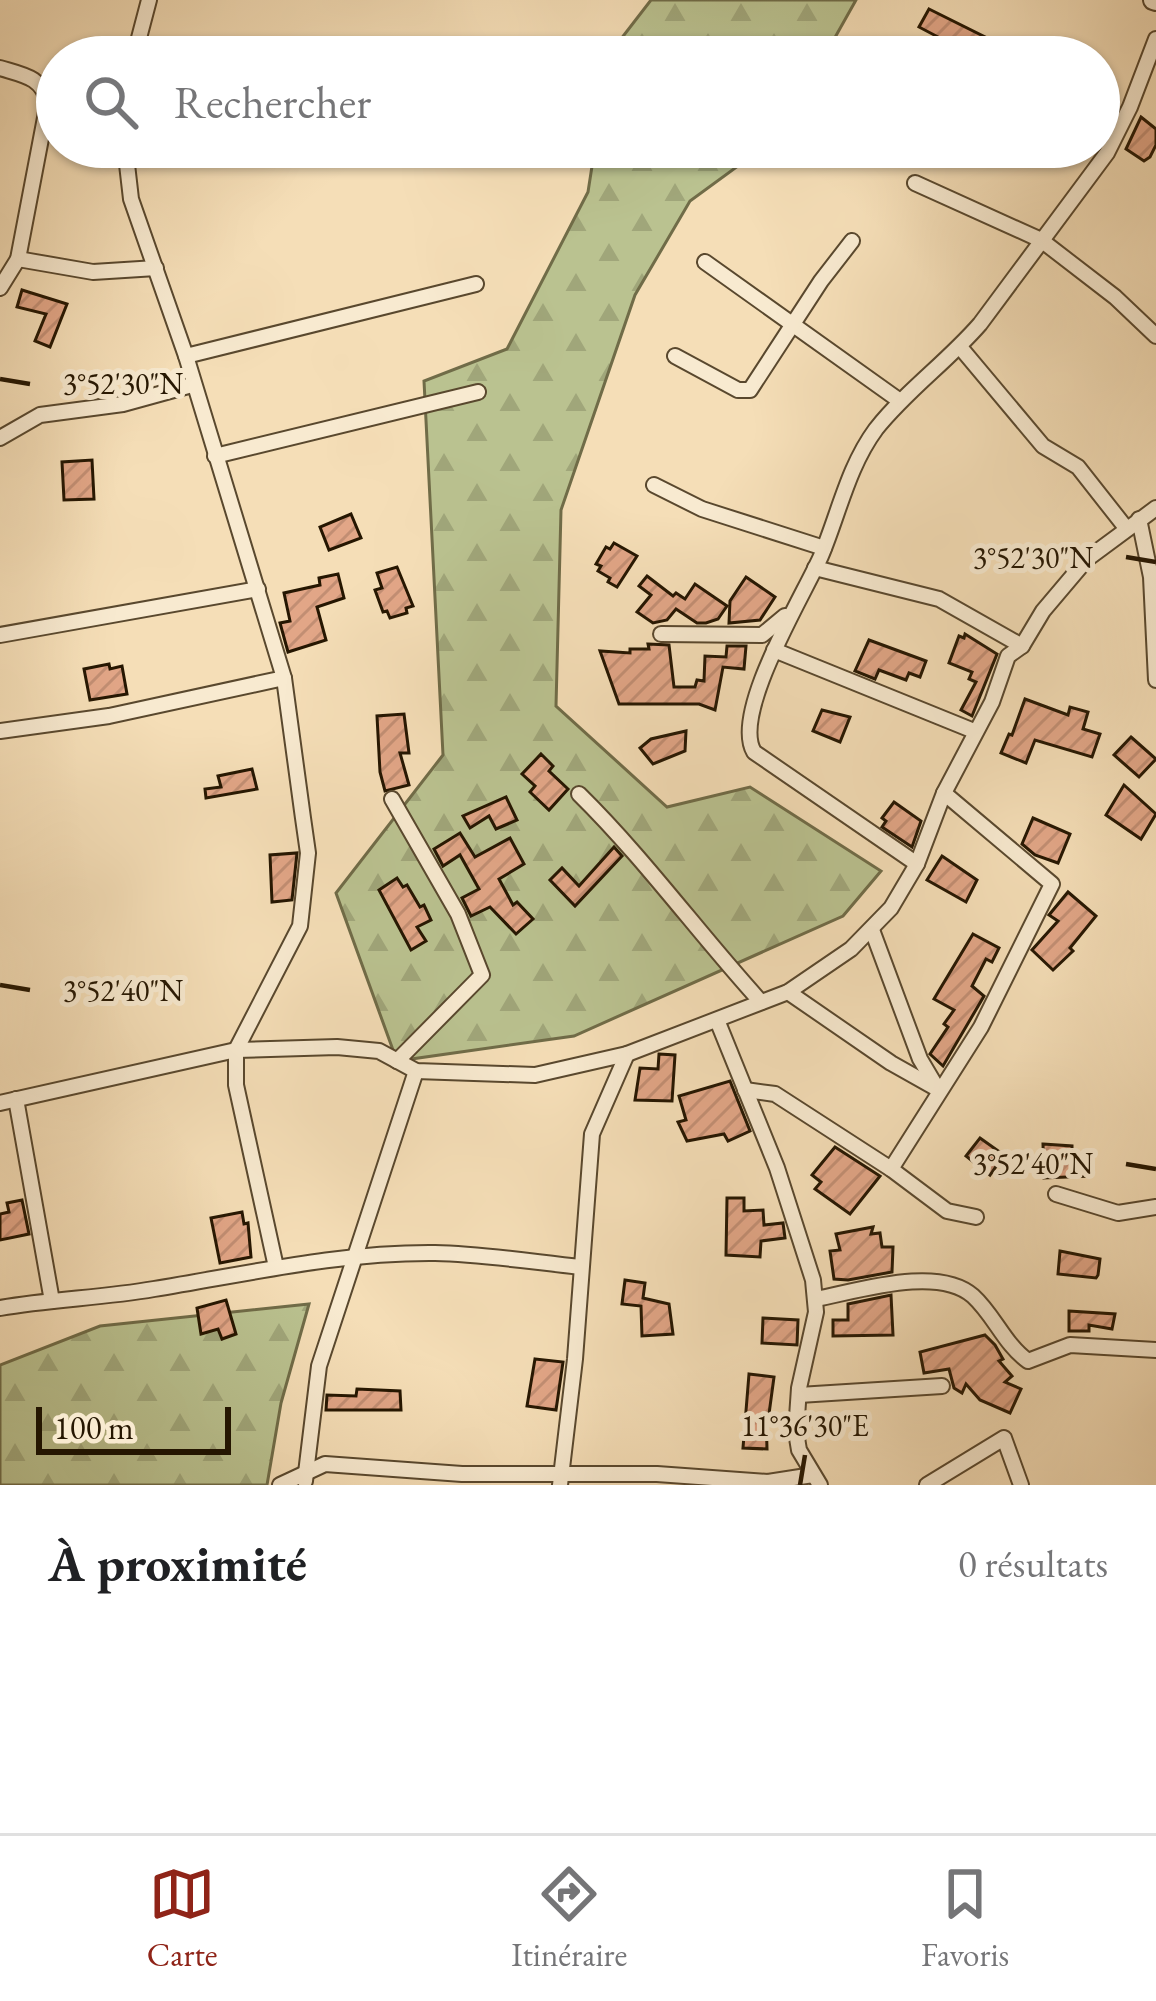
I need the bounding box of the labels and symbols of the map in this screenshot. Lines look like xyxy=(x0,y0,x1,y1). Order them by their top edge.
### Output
text: 3°52'30"N xyxy=(63,364,183,403)
text: 3°52'30"N xyxy=(973,538,1093,577)
text: 3°52'40"N xyxy=(63,971,183,1010)
text: 3°52'40"N xyxy=(973,1144,1093,1183)
scale bar xyxy=(36,1401,231,1454)
text: 11°36'30"E xyxy=(741,1406,869,1445)

